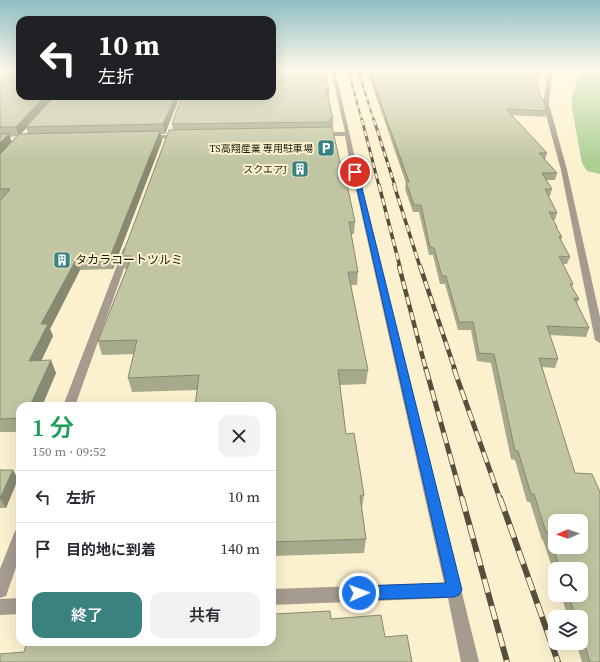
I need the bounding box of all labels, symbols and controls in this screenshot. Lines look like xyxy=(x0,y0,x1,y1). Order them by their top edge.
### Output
text: 10 m xyxy=(98,26,160,64)
icon: left xyxy=(32,32,84,84)
text: 左折 xyxy=(98,64,134,89)
parking icon: TS高翔産業 専用駐車場 xyxy=(316,138,336,158)
place label: TS高翔産業 専用駐車場 xyxy=(210,142,313,155)
pin xyxy=(338,155,372,189)
building icon: スクエアJ xyxy=(290,159,310,179)
icon: arrive xyxy=(344,161,366,183)
place label: スクエアJ xyxy=(243,163,287,176)
building icon: タカラコートツルミ xyxy=(52,250,72,270)
place label: タカラコートツルミ xyxy=(75,252,183,268)
text: 1 分 xyxy=(32,411,74,444)
button: close xyxy=(218,415,260,457)
text: 150 m · 09:52 xyxy=(32,443,106,460)
icon: left xyxy=(32,486,54,508)
text: 10 m xyxy=(228,486,260,507)
text: 左折 xyxy=(66,487,96,508)
north arrow xyxy=(548,514,588,554)
map controls xyxy=(548,514,588,650)
icon: arrive xyxy=(32,538,54,560)
text: 140 m xyxy=(220,538,260,559)
text: 目的地に到着 xyxy=(66,539,156,560)
button: search xyxy=(548,562,588,602)
position arrow xyxy=(338,572,380,614)
button: 終了 xyxy=(32,592,142,638)
button: 共有 xyxy=(150,592,260,638)
button: layers xyxy=(548,610,588,650)

